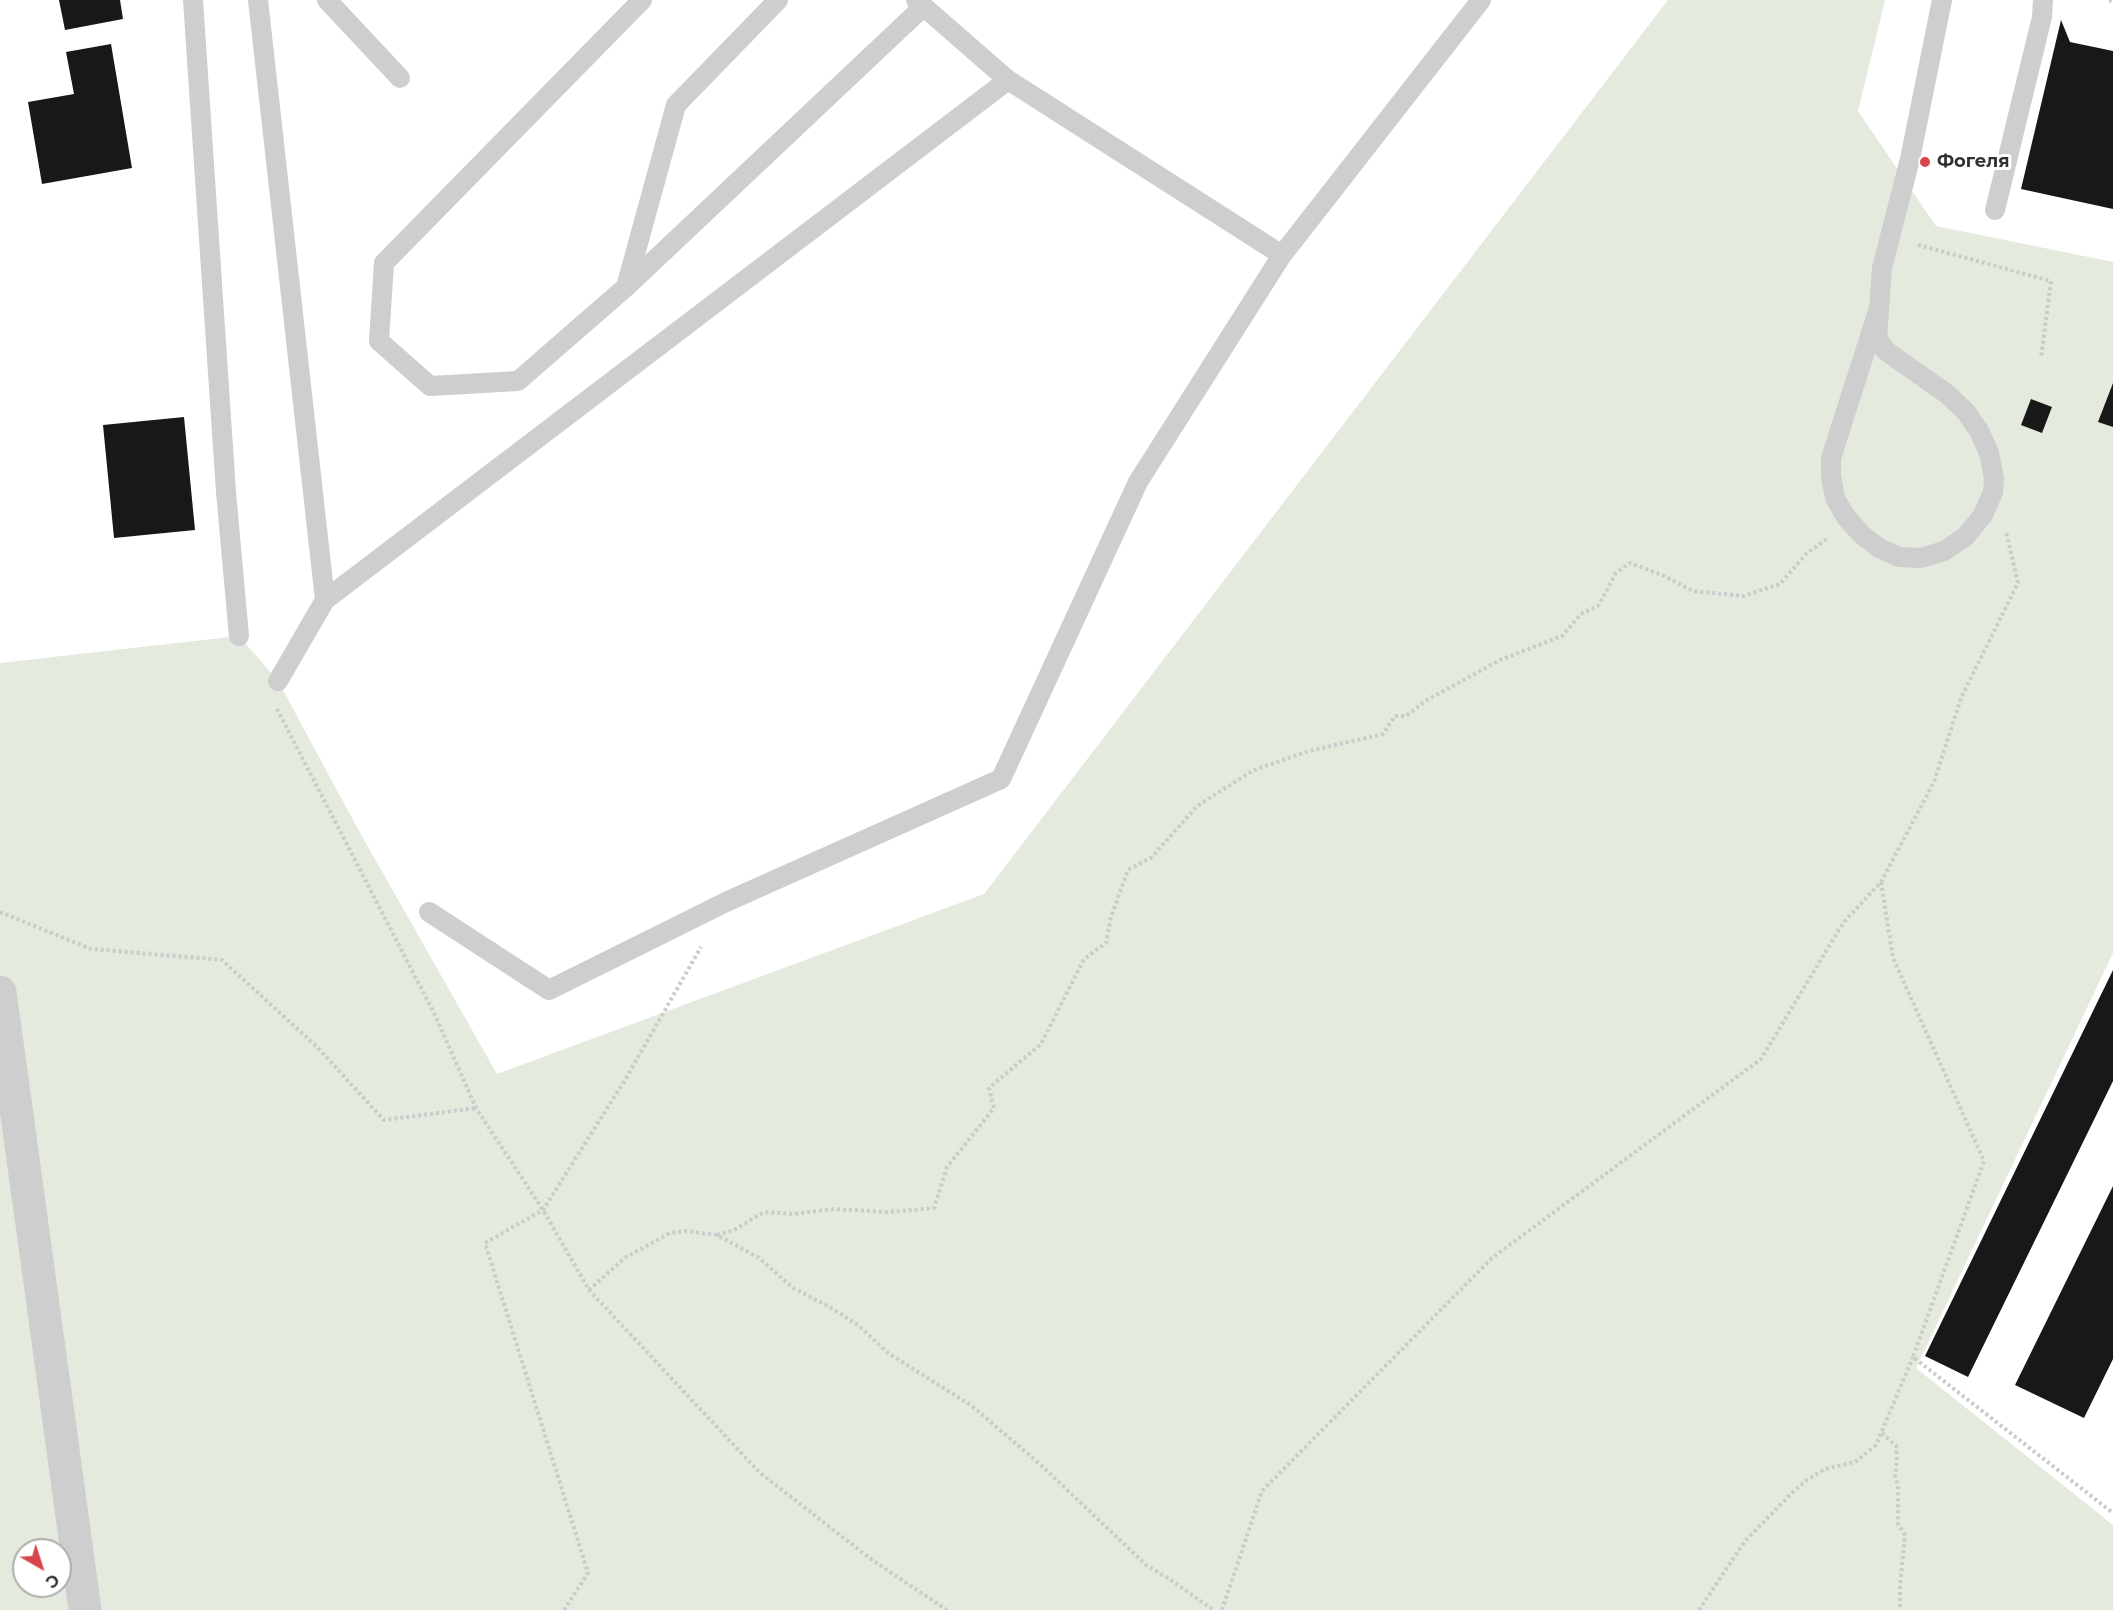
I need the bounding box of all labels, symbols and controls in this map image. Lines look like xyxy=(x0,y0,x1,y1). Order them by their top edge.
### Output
place label: Фогеля xyxy=(1937,151,2010,173)
marker: Фогеля xyxy=(1918,155,1932,169)
north arrow xyxy=(12,1538,72,1598)
text: С xyxy=(42,1570,63,1592)

